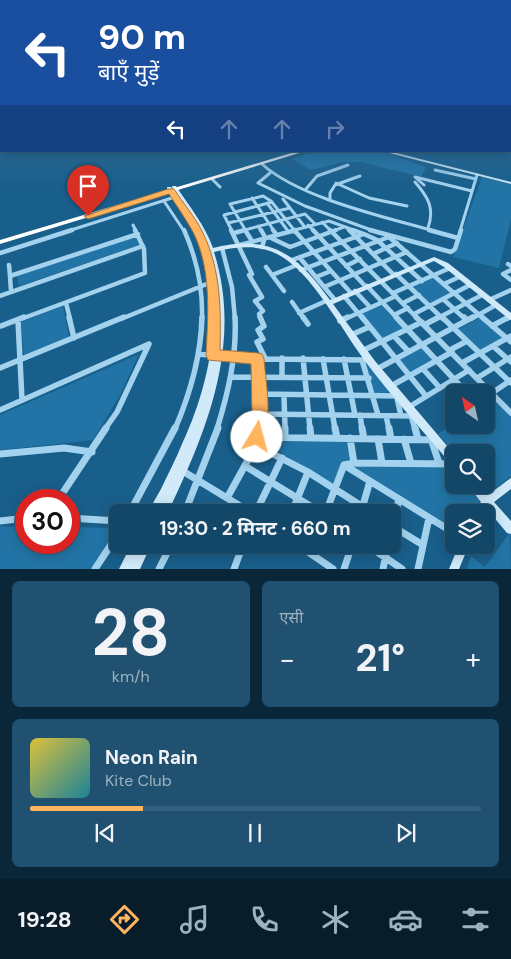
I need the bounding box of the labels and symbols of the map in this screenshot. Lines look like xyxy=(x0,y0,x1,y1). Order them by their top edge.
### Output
pin xyxy=(67,165,109,216)
north arrow xyxy=(445,384,495,434)
position arrow xyxy=(230,410,282,462)
speed limit sign: 30 xyxy=(15,489,80,554)

